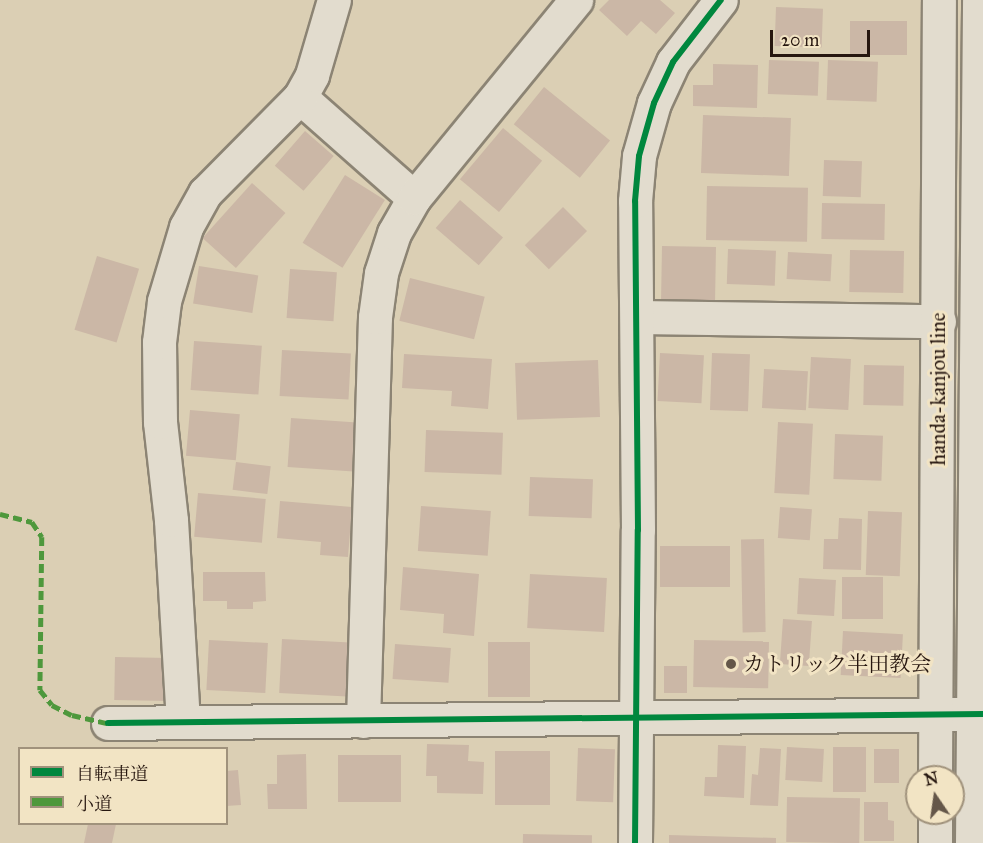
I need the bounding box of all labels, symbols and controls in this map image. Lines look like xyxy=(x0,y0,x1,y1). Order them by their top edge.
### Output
scale bar xyxy=(773,18,874,56)
text: 20 m xyxy=(781,29,819,51)
street label: handa-kanjou line xyxy=(925,312,951,466)
place label: カトリック半田教会 xyxy=(743,651,932,677)
marker: カトリック半田教会 xyxy=(724,657,738,671)
legend xyxy=(18,747,228,825)
text: 自転車道 xyxy=(76,763,148,785)
north arrow xyxy=(905,765,965,825)
text: N xyxy=(923,768,940,790)
text: 小道 xyxy=(76,793,112,815)

